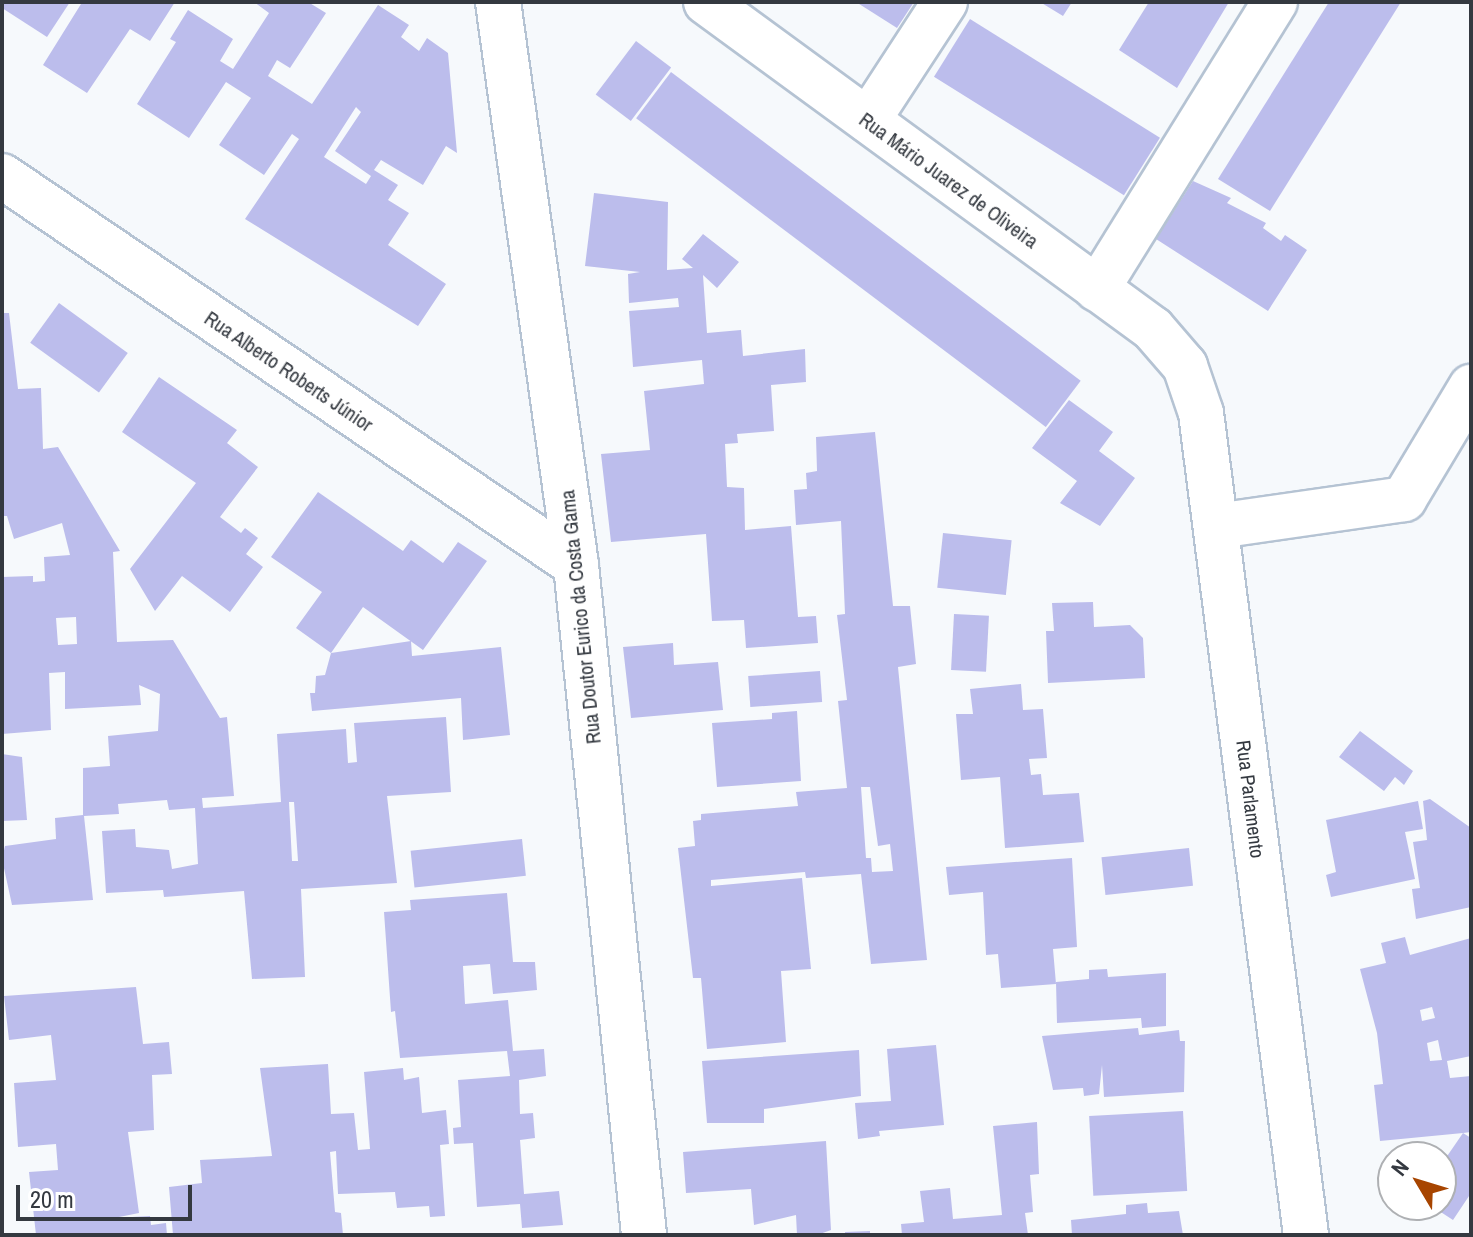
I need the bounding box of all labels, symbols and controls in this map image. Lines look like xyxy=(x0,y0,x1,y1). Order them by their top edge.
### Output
street label: Rua Mário Juarez de Oliveira xyxy=(855,107,1043,253)
street label: Rua Alberto Roberts Júnior xyxy=(200,305,378,437)
street label: Rua Doutor Eurico da Costa Gama xyxy=(555,489,605,745)
street label: Rua Parlamento xyxy=(1232,739,1270,859)
north arrow xyxy=(1377,1141,1457,1221)
text: N xyxy=(1384,1153,1415,1182)
scale bar xyxy=(20,1169,196,1219)
text: 20 m xyxy=(30,1183,74,1215)

